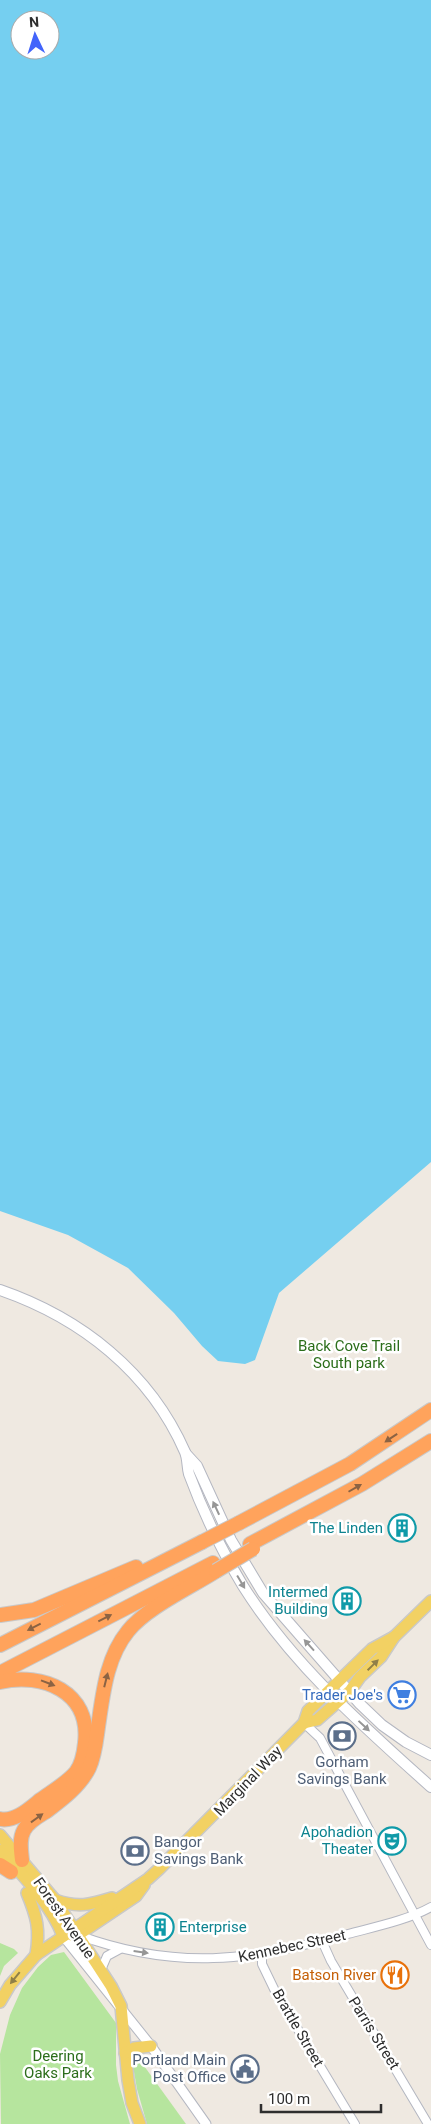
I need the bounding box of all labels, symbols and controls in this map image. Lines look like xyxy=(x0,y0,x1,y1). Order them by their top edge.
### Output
north arrow xyxy=(10,10,60,60)
text: N xyxy=(29,14,40,30)
park label: Back Cove Trail South park xyxy=(298,1337,400,1372)
one-way arrow xyxy=(384,1433,398,1443)
one-way arrow xyxy=(349,1484,362,1493)
one-way arrow xyxy=(212,1501,220,1515)
building icon: The Linden xyxy=(387,1513,417,1543)
place label: The Linden xyxy=(309,1519,383,1537)
one-way arrow xyxy=(237,1575,246,1588)
place label: Intermed Building xyxy=(268,1583,328,1618)
building icon: Intermed Building xyxy=(332,1586,362,1616)
one-way arrow xyxy=(98,1614,113,1622)
one-way arrow xyxy=(26,1623,41,1632)
one-way arrow xyxy=(304,1639,315,1651)
one-way arrow xyxy=(366,1659,378,1671)
one-way arrow xyxy=(102,1672,110,1687)
one-way arrow xyxy=(41,1679,56,1687)
supermarket icon: Trader Joe's xyxy=(387,1680,417,1710)
place label: Trader Joe's xyxy=(302,1686,383,1704)
one-way arrow xyxy=(357,1720,369,1732)
bank icon: Gorham Savings Bank xyxy=(327,1721,357,1751)
street label: Marginal Way xyxy=(210,1742,286,1820)
place label: Gorham Savings Bank xyxy=(297,1753,387,1788)
one-way arrow xyxy=(30,1812,43,1823)
place label: Apohadion Theater xyxy=(301,1823,373,1858)
theatre icon: Apohadion Theater xyxy=(377,1826,407,1856)
place label: Bangor Savings Bank xyxy=(154,1833,244,1868)
bank icon: Bangor Savings Bank xyxy=(120,1836,150,1866)
street label: Forest Avenue xyxy=(29,1874,99,1962)
building icon: Enterprise xyxy=(145,1912,175,1942)
place label: Enterprise xyxy=(179,1918,247,1936)
street label: Kennebec Street xyxy=(237,1926,347,1966)
one-way arrow xyxy=(134,1948,150,1956)
restaurant icon: Batson River xyxy=(380,1960,410,1990)
place label: Batson River xyxy=(292,1966,376,1984)
one-way arrow xyxy=(10,1971,21,1984)
street label: Brattle Street xyxy=(268,1986,328,2070)
street label: Parris Street xyxy=(345,1993,404,2073)
park label: Deering Oaks Park xyxy=(24,2047,92,2082)
place label: Portland Main Post Office xyxy=(132,2051,226,2086)
public building icon: Portland Main Post Office xyxy=(230,2054,260,2084)
scale bar xyxy=(261,2082,381,2114)
text: 100 m xyxy=(268,2090,310,2108)

